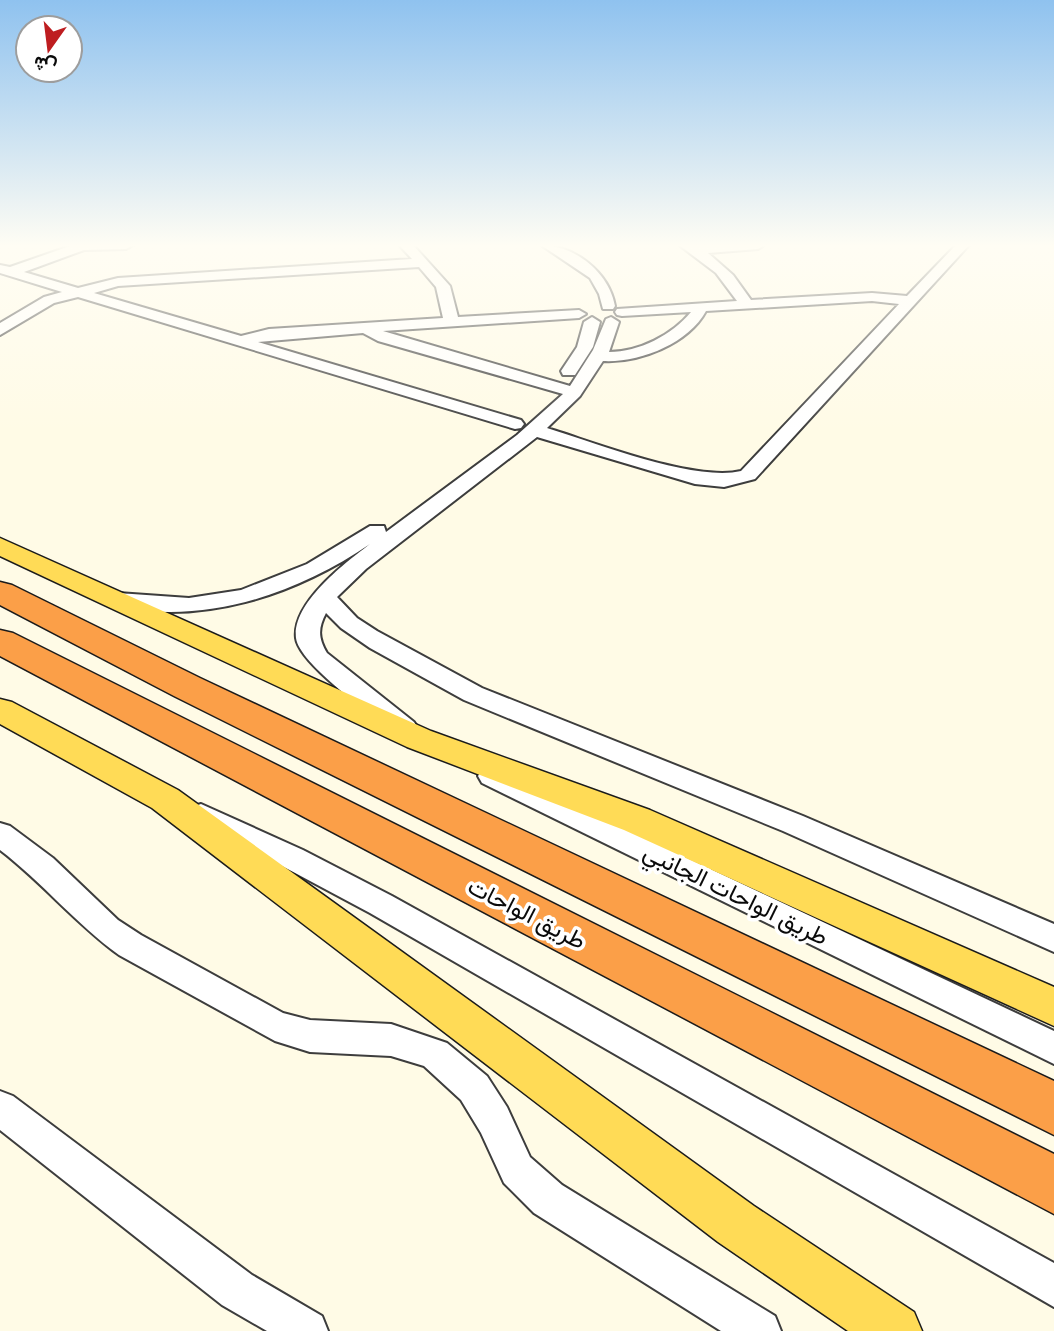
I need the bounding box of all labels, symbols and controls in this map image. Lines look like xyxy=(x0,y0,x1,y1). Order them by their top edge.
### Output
north arrow xyxy=(14,14,84,84)
text: ش xyxy=(31,50,59,81)
street label: طريق الواحات الجانبي xyxy=(637,835,834,956)
street label: طريق الواحات xyxy=(462,869,592,957)

